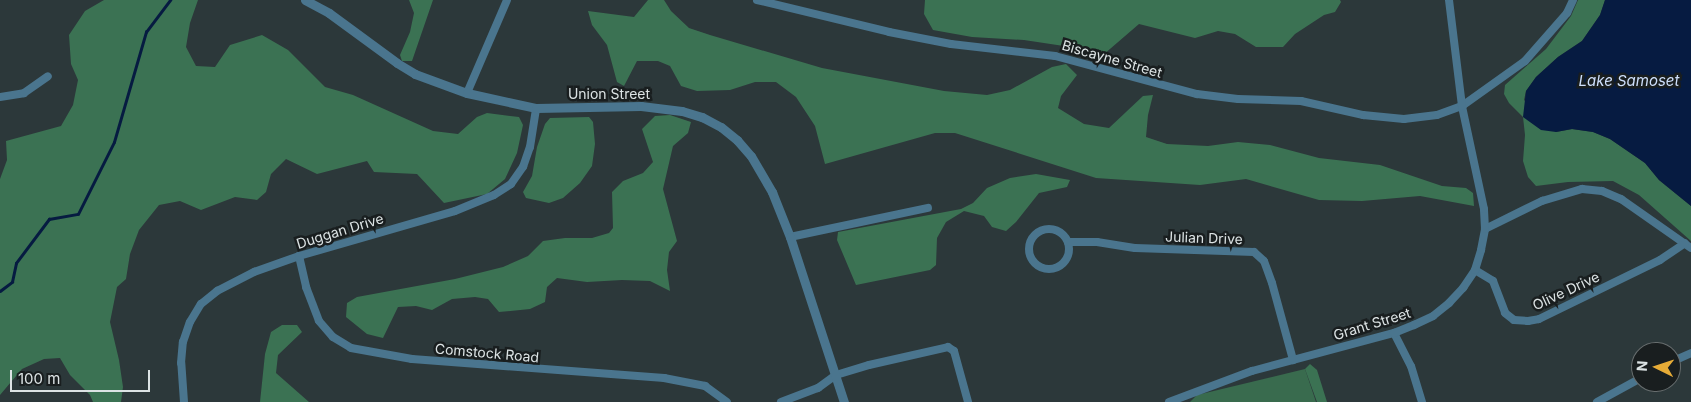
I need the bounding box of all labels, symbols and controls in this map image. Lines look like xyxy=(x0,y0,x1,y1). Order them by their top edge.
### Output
street label: Biscayne Street xyxy=(1060,37,1164,81)
water label: Lake Samoset xyxy=(1579,72,1679,90)
street label: Union Street xyxy=(568,86,650,102)
street label: Duggan Drive xyxy=(294,210,386,252)
street label: Julian Drive xyxy=(1165,228,1243,248)
street label: Olive Drive xyxy=(1530,268,1602,314)
street label: Grant Street xyxy=(1331,304,1413,344)
street label: Comstock Road xyxy=(434,340,540,366)
north arrow xyxy=(1631,342,1681,392)
scale bar xyxy=(12,360,152,392)
text: N xyxy=(1633,360,1650,372)
text: 100 m xyxy=(18,369,60,388)

